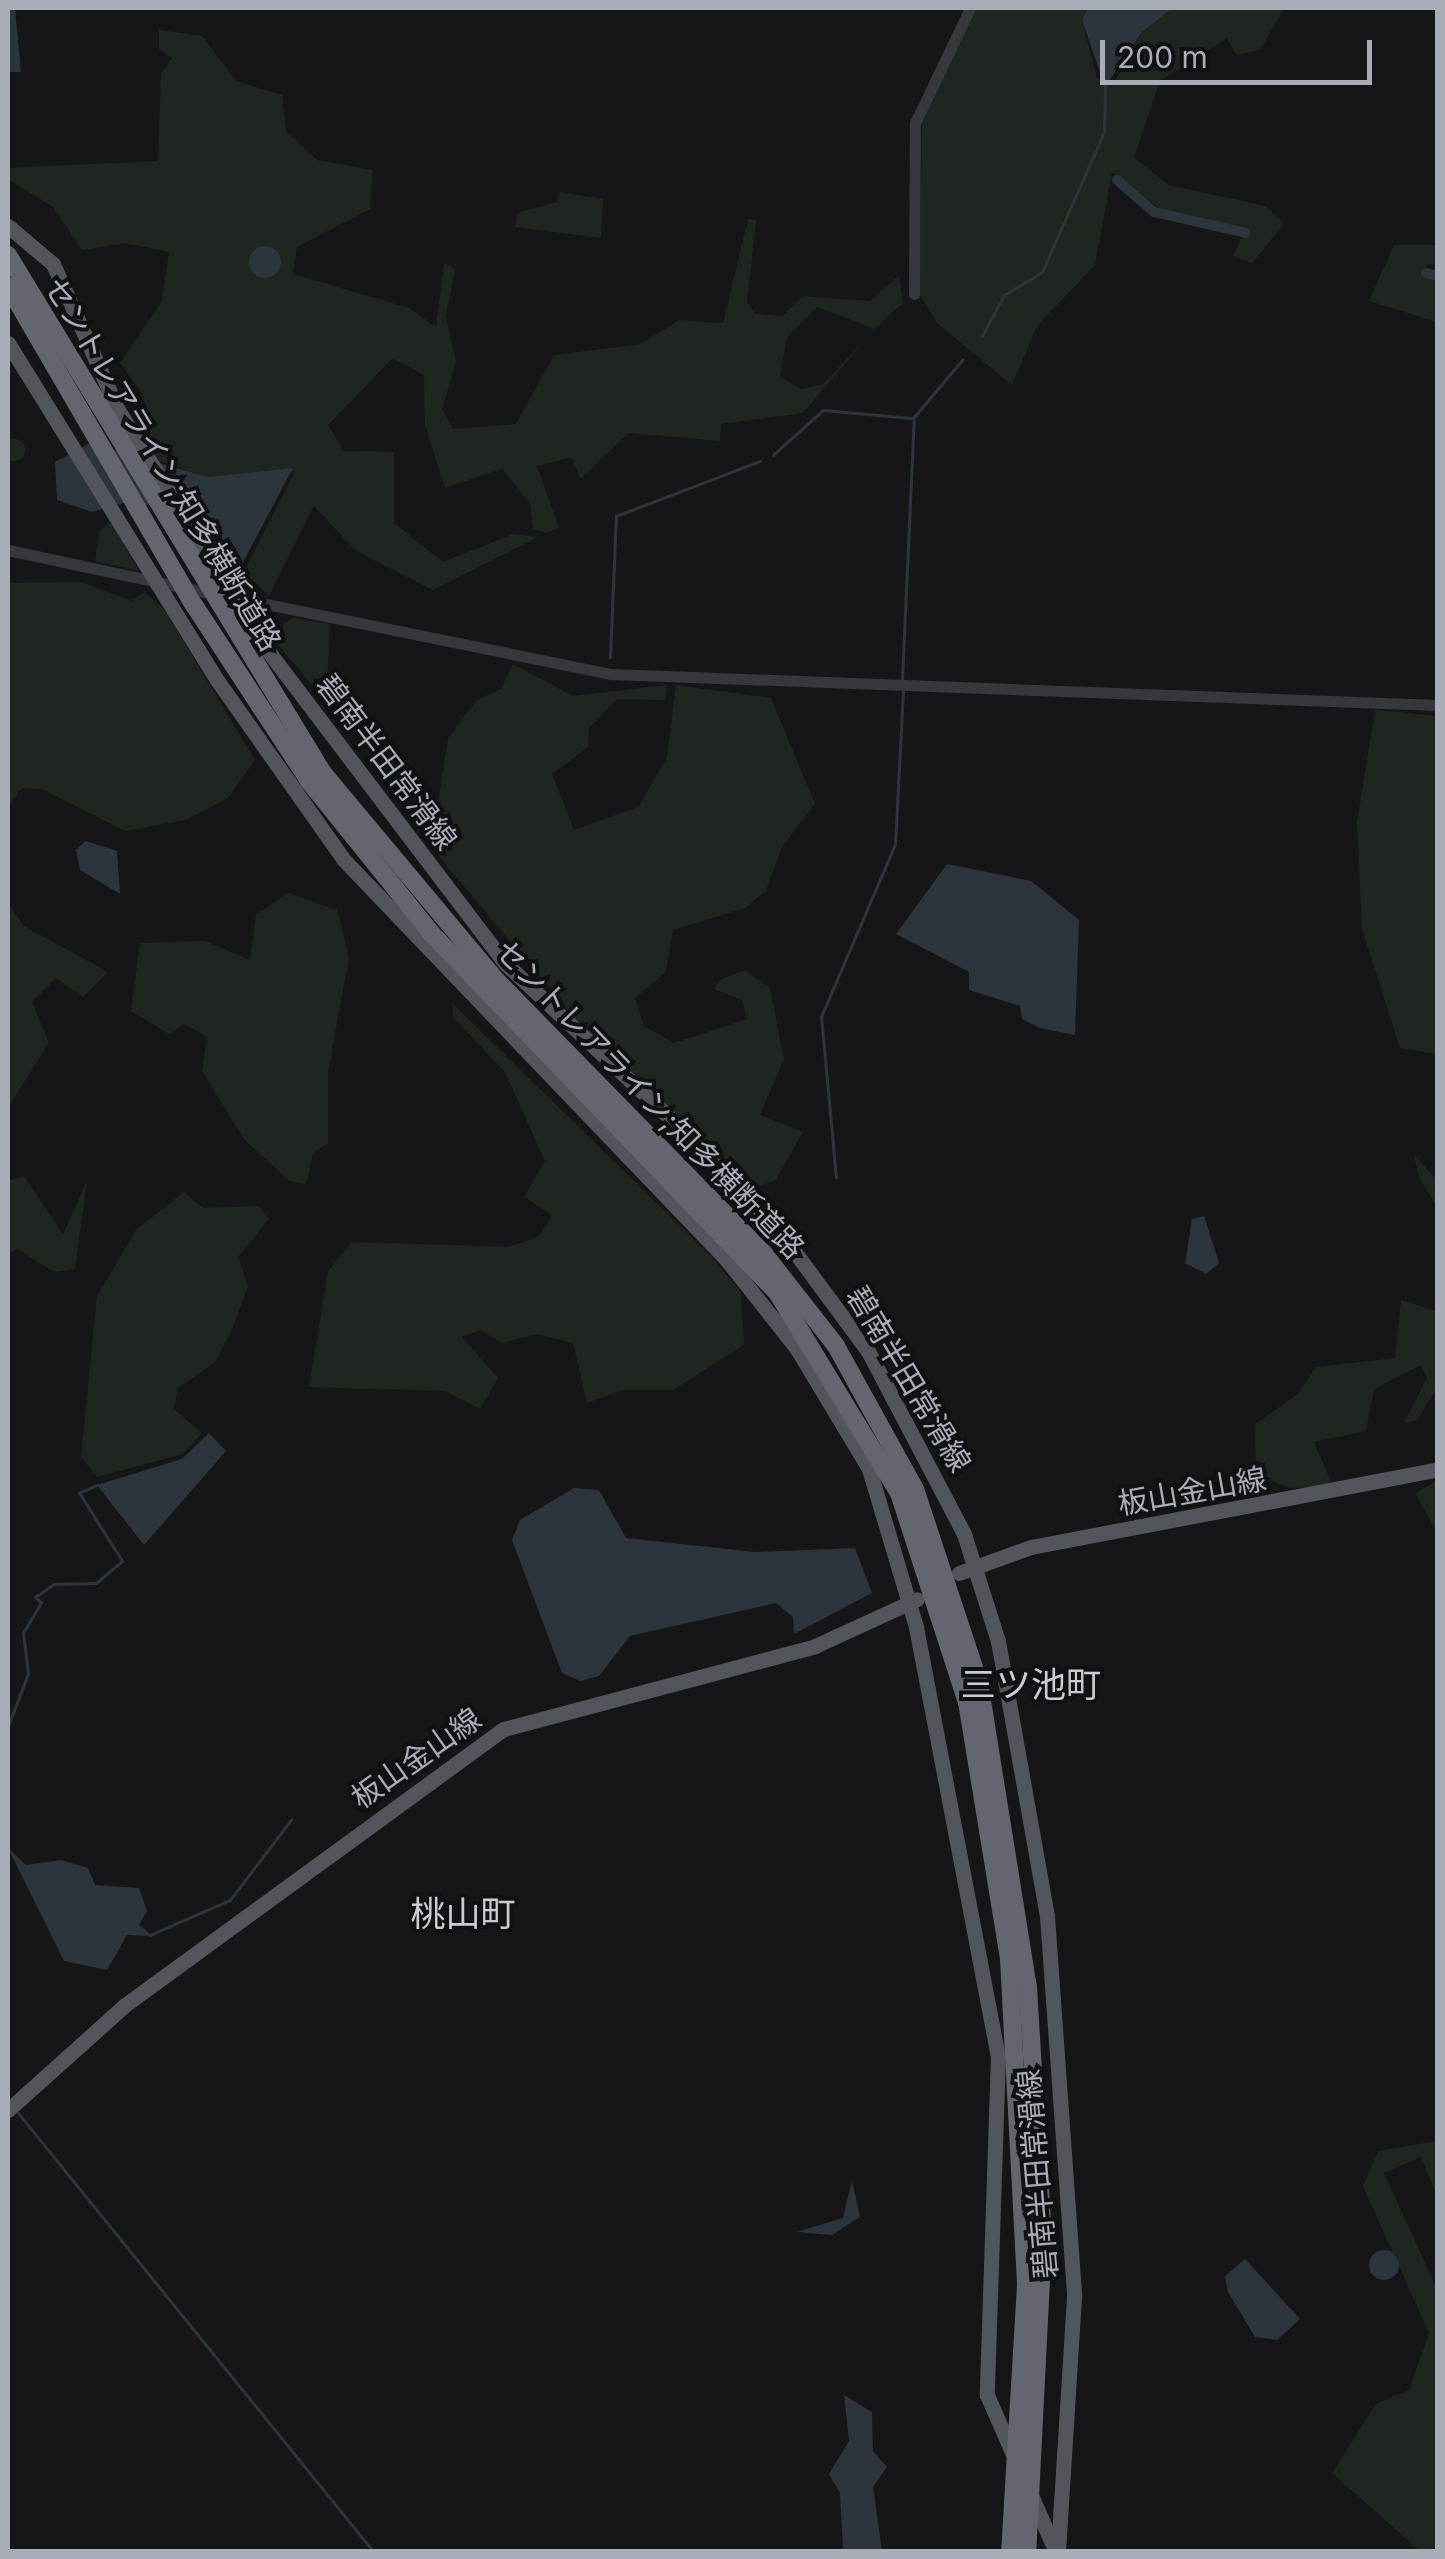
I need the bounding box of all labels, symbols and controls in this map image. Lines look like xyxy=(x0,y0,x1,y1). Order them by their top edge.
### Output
scale bar xyxy=(1105,20,1378,82)
text: 200 m xyxy=(1117,39,1208,75)
street label: セントレアライン;知多横断道路 xyxy=(37,271,289,657)
street label: 碧南半田常滑線 xyxy=(309,667,465,857)
street label: セントレアライン;知多横断道路 xyxy=(488,932,812,1266)
street label: 碧南半田常滑線 xyxy=(839,1280,979,1478)
street label: 板山金山線 xyxy=(1115,1460,1269,1522)
district label: 三ツ池町 xyxy=(961,1663,1101,1705)
street label: 板山金山線 xyxy=(344,1700,488,1816)
district label: 桃山町 xyxy=(411,1892,515,1934)
street label: 碧南半田常滑線 xyxy=(1010,2068,1064,2280)

